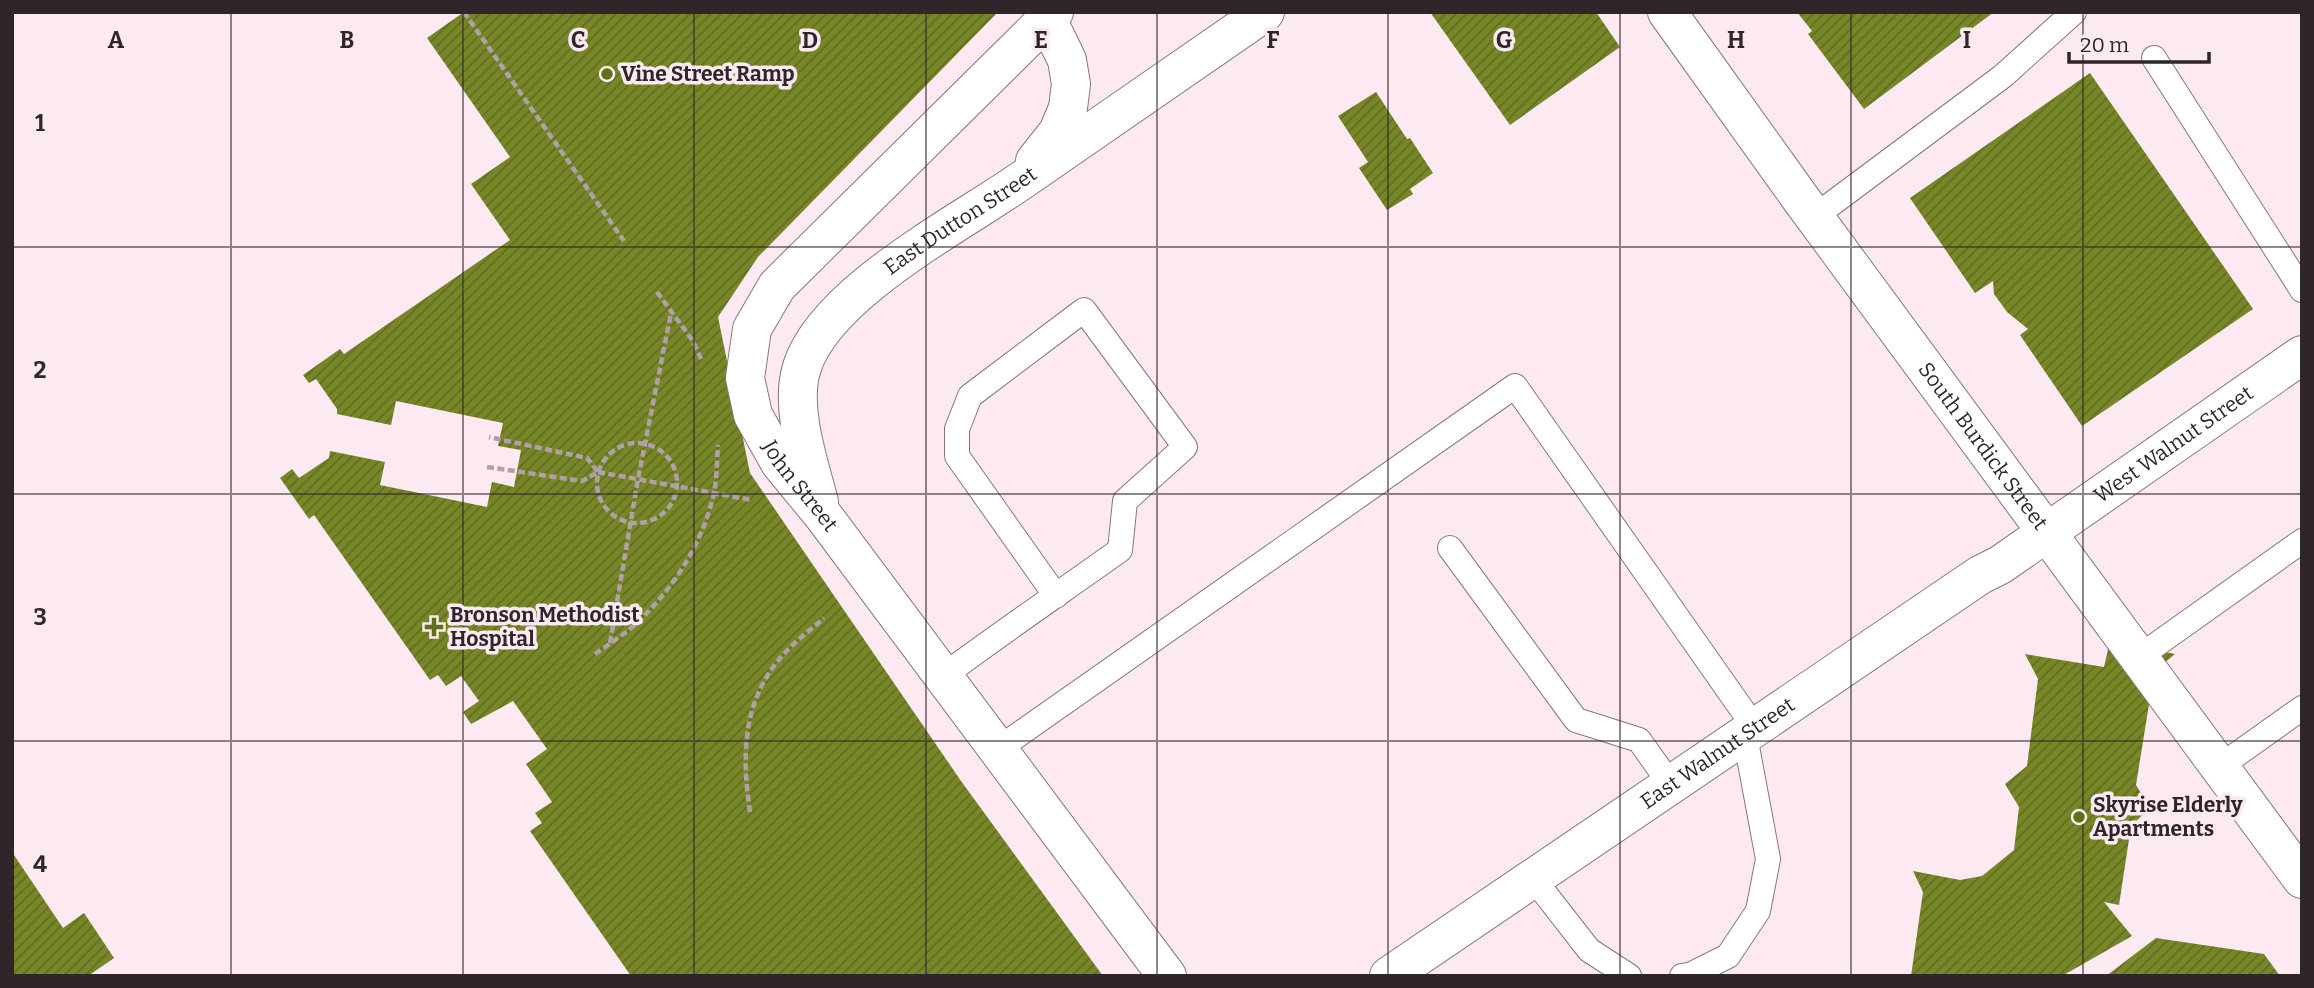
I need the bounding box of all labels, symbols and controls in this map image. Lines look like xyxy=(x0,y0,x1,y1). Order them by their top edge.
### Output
scale bar xyxy=(2069,21,2209,65)
text: A xyxy=(108,26,125,54)
text: B xyxy=(340,26,354,54)
text: C xyxy=(571,26,585,54)
text: D xyxy=(802,26,818,54)
text: E xyxy=(1034,26,1048,54)
text: F xyxy=(1267,26,1280,54)
text: G xyxy=(1496,26,1513,54)
text: H xyxy=(1727,26,1745,54)
text: I xyxy=(1963,26,1971,54)
text: 20 m xyxy=(2080,32,2129,58)
place label: Vine Street Ramp xyxy=(621,61,795,87)
marker: Vine Street Ramp xyxy=(599,66,615,82)
text: 1 xyxy=(35,109,45,137)
street label: East Dutton Street xyxy=(879,161,1042,281)
text: 2 xyxy=(34,356,47,384)
street label: South Burdick Street xyxy=(1913,357,2054,535)
street label: West Walnut Street xyxy=(2089,380,2259,509)
street label: John Street xyxy=(756,435,844,537)
place label: Bronson Methodist Hospital xyxy=(450,602,640,652)
text: 3 xyxy=(33,603,47,631)
marker: Bronson Methodist Hospital xyxy=(424,617,444,637)
street label: East Walnut Street xyxy=(1635,691,1800,815)
place label: Skyrise Elderly Apartments xyxy=(2093,792,2243,842)
marker: Skyrise Elderly Apartments xyxy=(2071,809,2087,825)
text: 4 xyxy=(33,850,47,878)

